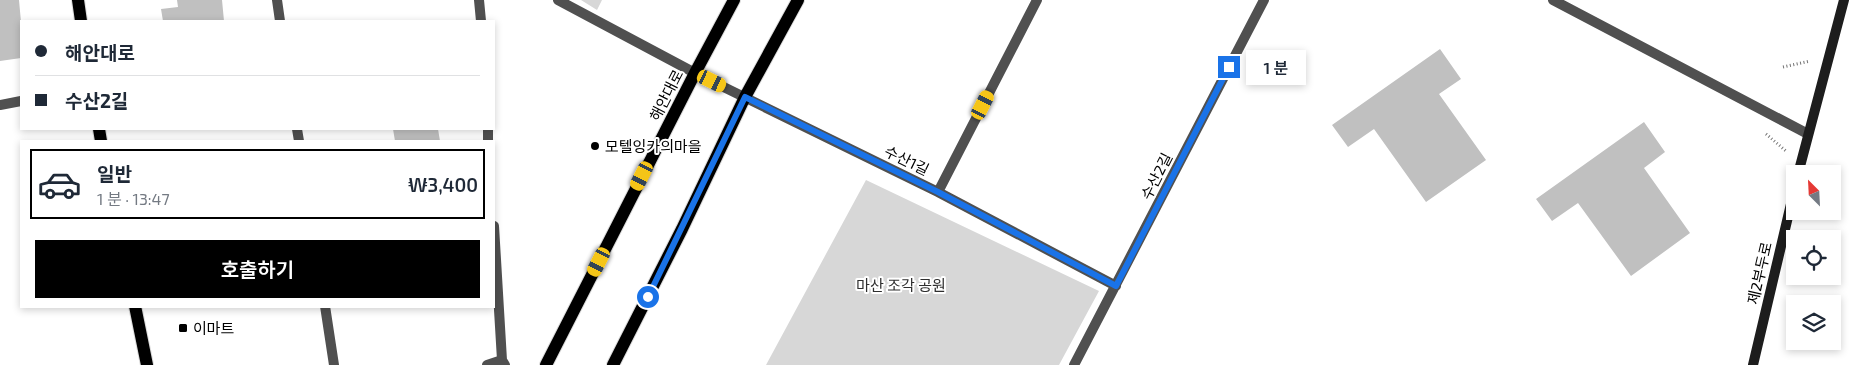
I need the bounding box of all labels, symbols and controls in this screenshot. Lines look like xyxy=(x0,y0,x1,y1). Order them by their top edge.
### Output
text: 해안대로 xyxy=(65,41,135,64)
callout: 1 분 xyxy=(1246,50,1306,84)
route end xyxy=(1218,56,1240,78)
text: 1 분 xyxy=(1264,58,1288,77)
street label: 해안대로 xyxy=(645,66,687,124)
car xyxy=(695,68,728,94)
car xyxy=(969,88,996,122)
text: 수산2길 xyxy=(65,89,128,112)
place label: 모텔잉카의마을 xyxy=(605,137,702,155)
marker: 모텔잉카의마을 xyxy=(589,140,601,152)
street label: 수산1길 xyxy=(882,142,932,178)
street label: 수산2길 xyxy=(1137,150,1175,202)
car xyxy=(628,159,655,193)
icon: car xyxy=(37,162,82,207)
text: 일반 xyxy=(97,162,132,185)
north arrow xyxy=(1786,165,1841,220)
map controls xyxy=(1786,165,1841,350)
text: ₩3,400 xyxy=(408,173,478,196)
text: 1 분 · 13:47 xyxy=(97,189,170,208)
button: locate xyxy=(1786,230,1841,285)
button: 호출하기 xyxy=(35,240,480,298)
street label: 제2부두로 xyxy=(1743,240,1775,306)
car xyxy=(585,245,612,279)
park label: 마산 조각 공원 xyxy=(856,276,946,294)
route start xyxy=(637,286,659,308)
button: layers xyxy=(1786,295,1841,350)
place label: 이마트 xyxy=(193,319,235,337)
marker: 이마트 xyxy=(177,322,189,334)

